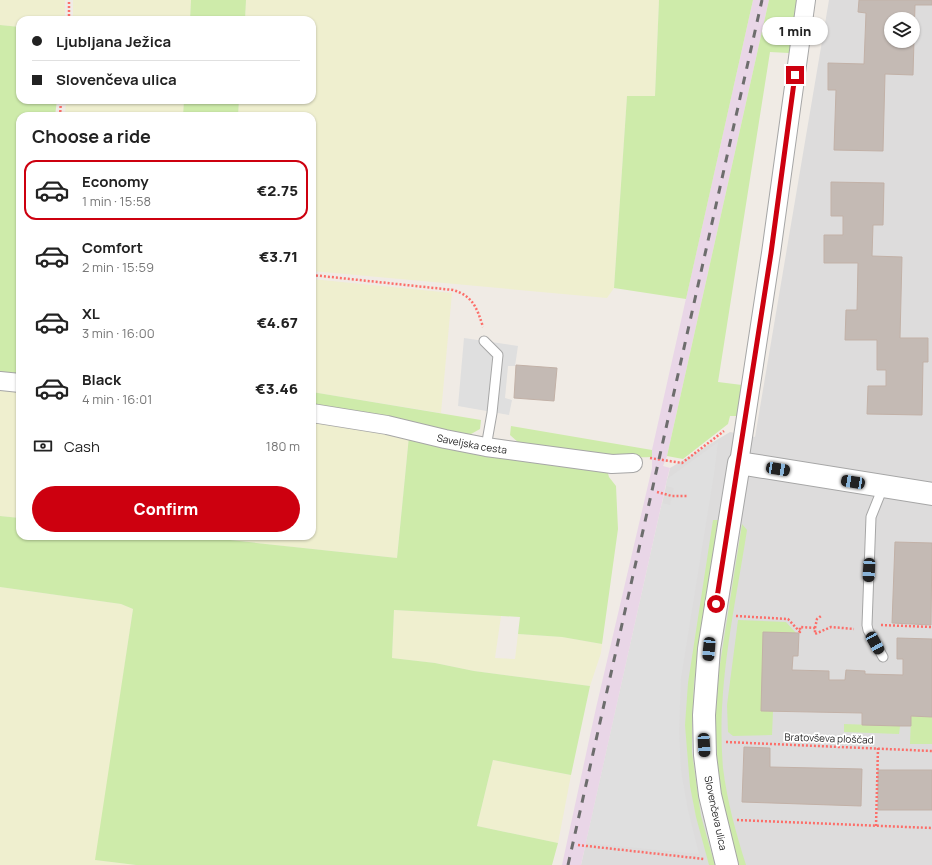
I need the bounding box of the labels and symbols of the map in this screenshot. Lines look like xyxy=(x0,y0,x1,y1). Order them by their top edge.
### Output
callout: 1 min xyxy=(762,17,828,45)
route end xyxy=(786,66,804,84)
street label: Saveljska cesta xyxy=(435,430,508,457)
car xyxy=(765,461,791,477)
car xyxy=(840,474,866,490)
car xyxy=(862,558,876,582)
route start xyxy=(707,595,725,613)
car xyxy=(864,630,886,656)
car xyxy=(702,637,716,661)
street label: Bratovševa ploščad xyxy=(784,729,874,747)
car xyxy=(697,733,711,757)
street label: Slovenčeva ulica xyxy=(701,775,731,851)

